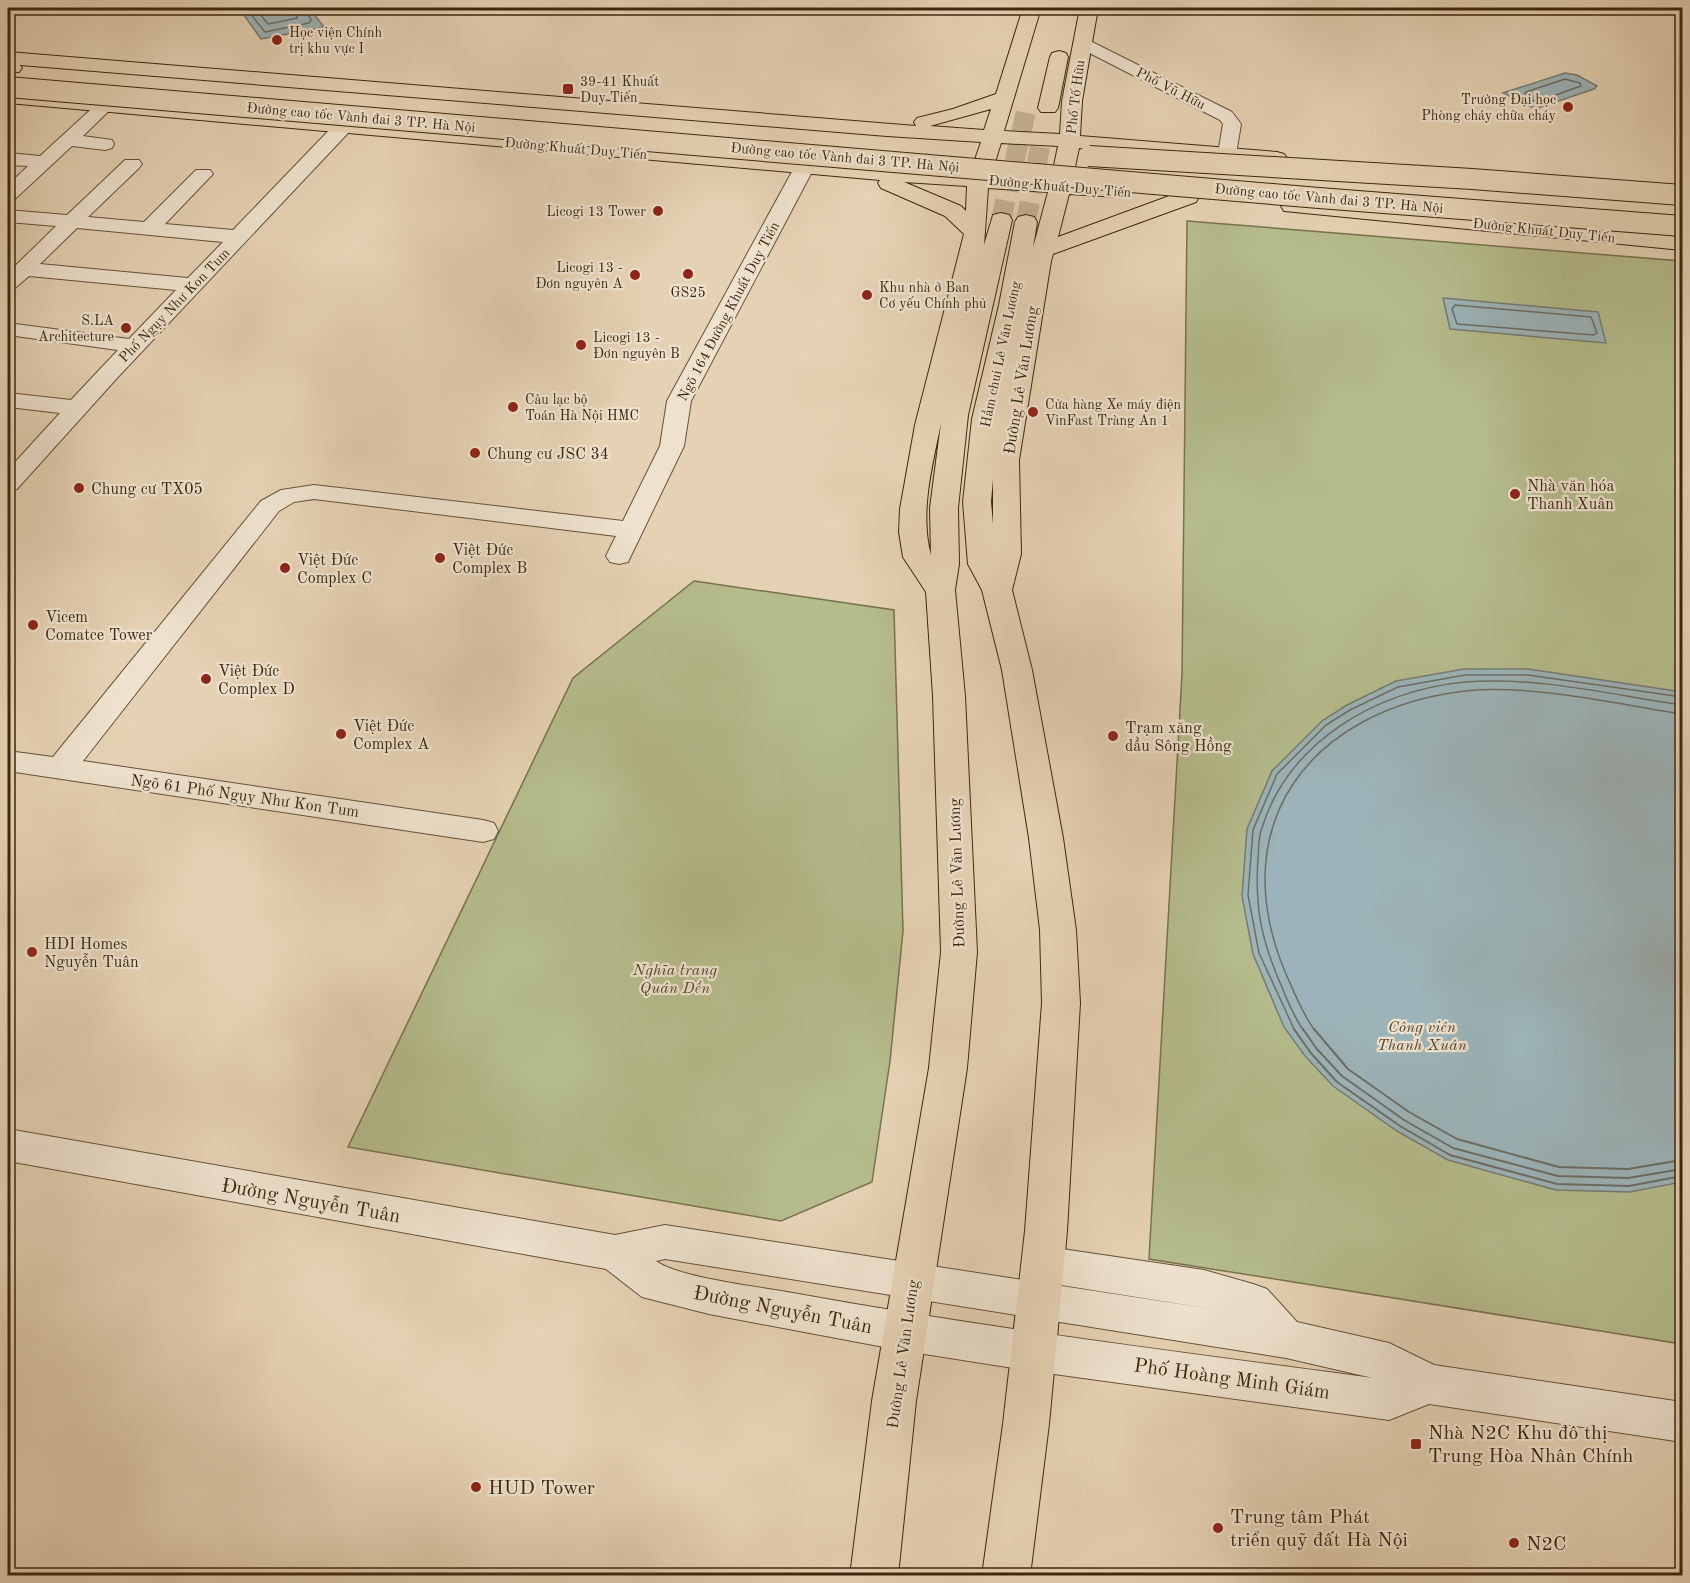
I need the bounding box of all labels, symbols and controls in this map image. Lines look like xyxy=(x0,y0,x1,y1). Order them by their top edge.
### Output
place label: Học viện Chính trị khu vực I xyxy=(289,26,382,56)
marker: Học viện Chính trị khu vực I xyxy=(270,33,284,47)
street label: Phố Tố Hữu xyxy=(1063,58,1088,135)
street label: Phố Vũ Hữu xyxy=(1134,65,1208,113)
place label: 39-41 Khuất Duy Tiến xyxy=(580,74,659,105)
marker: 39-41 Khuất Duy Tiến xyxy=(561,82,575,96)
place label: Trường Đại học Phòng cháy chữa cháy xyxy=(1421,93,1557,123)
street label: Đường cao tốc Vành đai 3 TP. Hà Nội xyxy=(246,100,476,135)
marker: Trường Đại học Phòng cháy chữa cháy xyxy=(1561,100,1575,114)
street label: Đường Khuất Duy Tiến xyxy=(504,135,648,162)
street label: Đường cao tốc Vành đai 3 TP. Hà Nội xyxy=(730,140,960,175)
street label: Đường Khuất Duy Tiến xyxy=(988,173,1132,200)
street label: Đường cao tốc Vành đai 3 TP. Hà Nội xyxy=(1214,181,1444,216)
marker: Licogi 13 Tower xyxy=(651,204,665,218)
place label: Licogi 13 Tower xyxy=(546,205,646,219)
street label: Đường Khuất Duy Tiến xyxy=(1472,216,1616,245)
street label: Ngõ 164 Đường Khuất Duy Tiến xyxy=(675,219,782,403)
street label: Phố Ngụy Như Kon Tum xyxy=(116,245,233,365)
place label: Licogi 13 - Đơn nguyên A xyxy=(535,261,623,291)
marker: GS25 xyxy=(681,267,695,281)
marker: Licogi 13 - Đơn nguyên A xyxy=(628,268,642,282)
street label: Hầm chui Lê Văn Lương xyxy=(977,279,1023,429)
place label: Khu nhà ở Ban Cơ yếu Chính phủ xyxy=(879,281,987,311)
place label: GS25 xyxy=(671,286,706,300)
marker: Khu nhà ở Ban Cơ yếu Chính phủ xyxy=(860,288,874,302)
street label: Đường Lê Văn Lương xyxy=(1002,305,1042,456)
place label: S.LA Architecture xyxy=(38,314,114,344)
marker: S.LA Architecture xyxy=(119,321,133,335)
place label: Licogi 13 - Đơn nguyên B xyxy=(593,331,680,361)
marker: Licogi 13 - Đơn nguyên B xyxy=(574,338,588,352)
place label: Câu lạc bộ Toán Hà Nội HMC xyxy=(525,393,639,423)
place label: Cửa hàng Xe máy điện VinFast Tràng An 1 xyxy=(1045,398,1181,428)
marker: Câu lạc bộ Toán Hà Nội HMC xyxy=(506,400,520,414)
marker: Cửa hàng Xe máy điện VinFast Tràng An 1 xyxy=(1026,405,1040,419)
marker: Chung cư JSC 34 xyxy=(468,446,482,460)
place label: Chung cư JSC 34 xyxy=(487,447,609,463)
place label: Nhà văn hóa Thanh Xuân xyxy=(1527,479,1615,513)
marker: Chung cư TX05 xyxy=(72,481,86,495)
place label: Chung cư TX05 xyxy=(91,482,203,498)
marker: Nhà văn hóa Thanh Xuân xyxy=(1508,487,1522,501)
place label: Việt Đức Complex B xyxy=(452,543,527,577)
marker: Việt Đức Complex B xyxy=(433,551,447,565)
place label: Việt Đức Complex C xyxy=(297,553,372,587)
marker: Việt Đức Complex C xyxy=(278,561,292,575)
place label: Vicem Comatce Tower xyxy=(45,610,153,644)
marker: Vicem Comatce Tower xyxy=(26,618,40,632)
place label: Việt Đức Complex D xyxy=(218,664,295,698)
marker: Việt Đức Complex D xyxy=(199,672,213,686)
place label: Việt Đức Complex A xyxy=(353,719,429,753)
place label: Trạm xăng dầu Sông Hồng xyxy=(1125,721,1232,755)
marker: Việt Đức Complex A xyxy=(334,727,348,741)
marker: Trạm xăng dầu Sông Hồng xyxy=(1106,729,1120,743)
street label: Ngõ 61 Phố Ngụy Như Kon Tum xyxy=(129,771,361,821)
street label: Đường Lê Văn Lương xyxy=(947,797,969,948)
place label: HDI Homes Nguyễn Tuân xyxy=(44,937,139,971)
marker: HDI Homes Nguyễn Tuân xyxy=(25,945,39,959)
park label: Nghĩa trang Quán Dền xyxy=(632,963,717,997)
park label: Công viên Thanh Xuân xyxy=(1377,1020,1467,1054)
street label: Đường Nguyễn Tuân xyxy=(220,1175,402,1228)
street label: Đường Lê Văn Lương xyxy=(886,1279,922,1430)
street label: Đường Nguyễn Tuân xyxy=(692,1283,874,1338)
street label: Phố Hoàng Minh Giám xyxy=(1132,1356,1331,1404)
place label: Nhà N2C Khu đô thị Trung Hòa Nhân Chính xyxy=(1428,1424,1634,1467)
marker: Nhà N2C Khu đô thị Trung Hòa Nhân Chính xyxy=(1409,1437,1423,1451)
place label: HUD Tower xyxy=(488,1479,595,1499)
marker: HUD Tower xyxy=(469,1480,483,1494)
place label: Trung tâm Phát triển quỹ đất Hà Nội xyxy=(1230,1508,1408,1551)
marker: Trung tâm Phát triển quỹ đất Hà Nội xyxy=(1211,1521,1225,1535)
place label: N2C xyxy=(1526,1535,1566,1555)
marker: N2C xyxy=(1507,1536,1521,1550)

